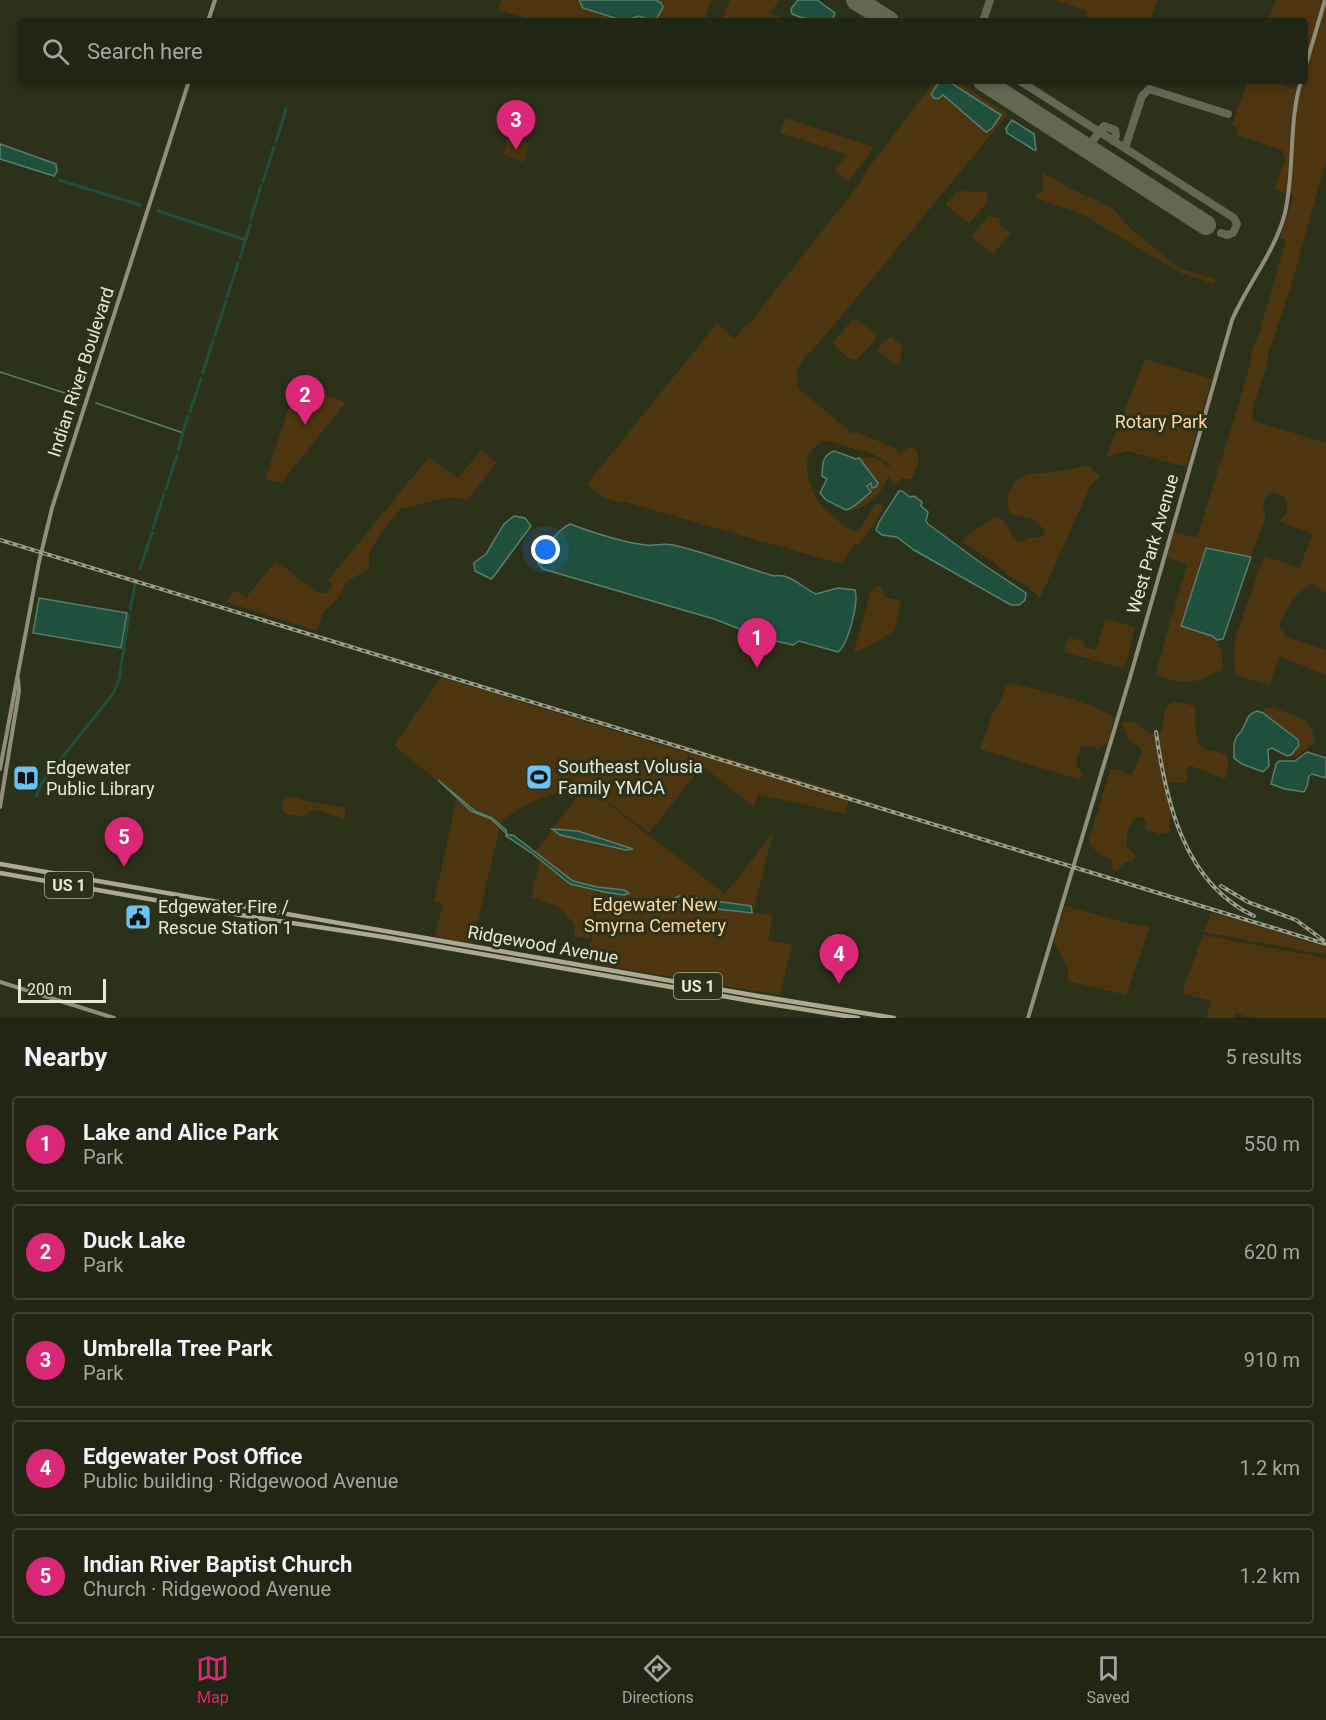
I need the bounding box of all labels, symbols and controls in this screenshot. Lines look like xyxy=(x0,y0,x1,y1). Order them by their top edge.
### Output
search box xyxy=(18,18,1308,84)
icon: search xyxy=(39,35,72,68)
text: Search here xyxy=(87,39,203,64)
pin: 3 xyxy=(496,100,536,150)
street label: Indian River Boulevard xyxy=(43,284,118,459)
pin: 2 xyxy=(286,376,324,425)
park label: Rotary Park xyxy=(1115,411,1208,432)
street label: West Park Avenue xyxy=(1123,472,1183,616)
your location xyxy=(531,535,560,564)
pin: 1 xyxy=(738,618,777,668)
place label: Southeast Volusia Family YMCA xyxy=(558,756,703,798)
place label: Edgewater Public Library xyxy=(46,757,155,799)
sports icon: Southeast Volusia Family YMCA xyxy=(524,762,554,792)
library icon: Edgewater Public Library xyxy=(11,763,41,793)
pin: 5 xyxy=(104,818,144,867)
road number: US 1 xyxy=(45,872,93,898)
park label: Edgewater New Smyrna Cemetery xyxy=(584,894,727,936)
place label: Edgewater Fire / Rescue Station 1 xyxy=(158,896,293,938)
public building icon: Edgewater Fire / Rescue Station 1 xyxy=(123,902,153,932)
street label: Ridgewood Avenue xyxy=(466,921,620,968)
pin: 4 xyxy=(820,934,858,984)
road number: US 1 xyxy=(674,973,722,999)
scale bar xyxy=(18,976,106,1004)
text: 200 m xyxy=(27,980,72,999)
text: Nearby xyxy=(24,1042,107,1072)
text: 5 results xyxy=(1226,1045,1302,1069)
text: Lake and Alice Park xyxy=(83,1120,278,1145)
text: 1 xyxy=(40,1132,51,1156)
text: 550 m xyxy=(1244,1132,1300,1156)
text: Park xyxy=(83,1145,123,1169)
text: Duck Lake xyxy=(83,1228,185,1253)
text: 2 xyxy=(40,1240,51,1264)
text: 620 m xyxy=(1244,1240,1300,1264)
text: Park xyxy=(83,1253,123,1277)
text: Umbrella Tree Park xyxy=(83,1336,273,1361)
text: 3 xyxy=(40,1348,51,1372)
text: 910 m xyxy=(1244,1348,1300,1372)
text: Park xyxy=(83,1361,123,1385)
text: Edgewater Post Office xyxy=(83,1444,302,1469)
text: 4 xyxy=(40,1456,51,1480)
text: 1.2 km xyxy=(1240,1456,1300,1480)
text: Public building · Ridgewood Avenue xyxy=(83,1469,398,1493)
text: Indian River Baptist Church xyxy=(83,1552,352,1577)
text: 5 xyxy=(40,1564,51,1588)
text: 1.2 km xyxy=(1240,1564,1300,1588)
text: Church · Ridgewood Avenue xyxy=(83,1577,331,1601)
tab: Map xyxy=(196,1652,229,1707)
tab: Directions xyxy=(622,1652,694,1707)
tab: Saved xyxy=(1086,1652,1130,1707)

